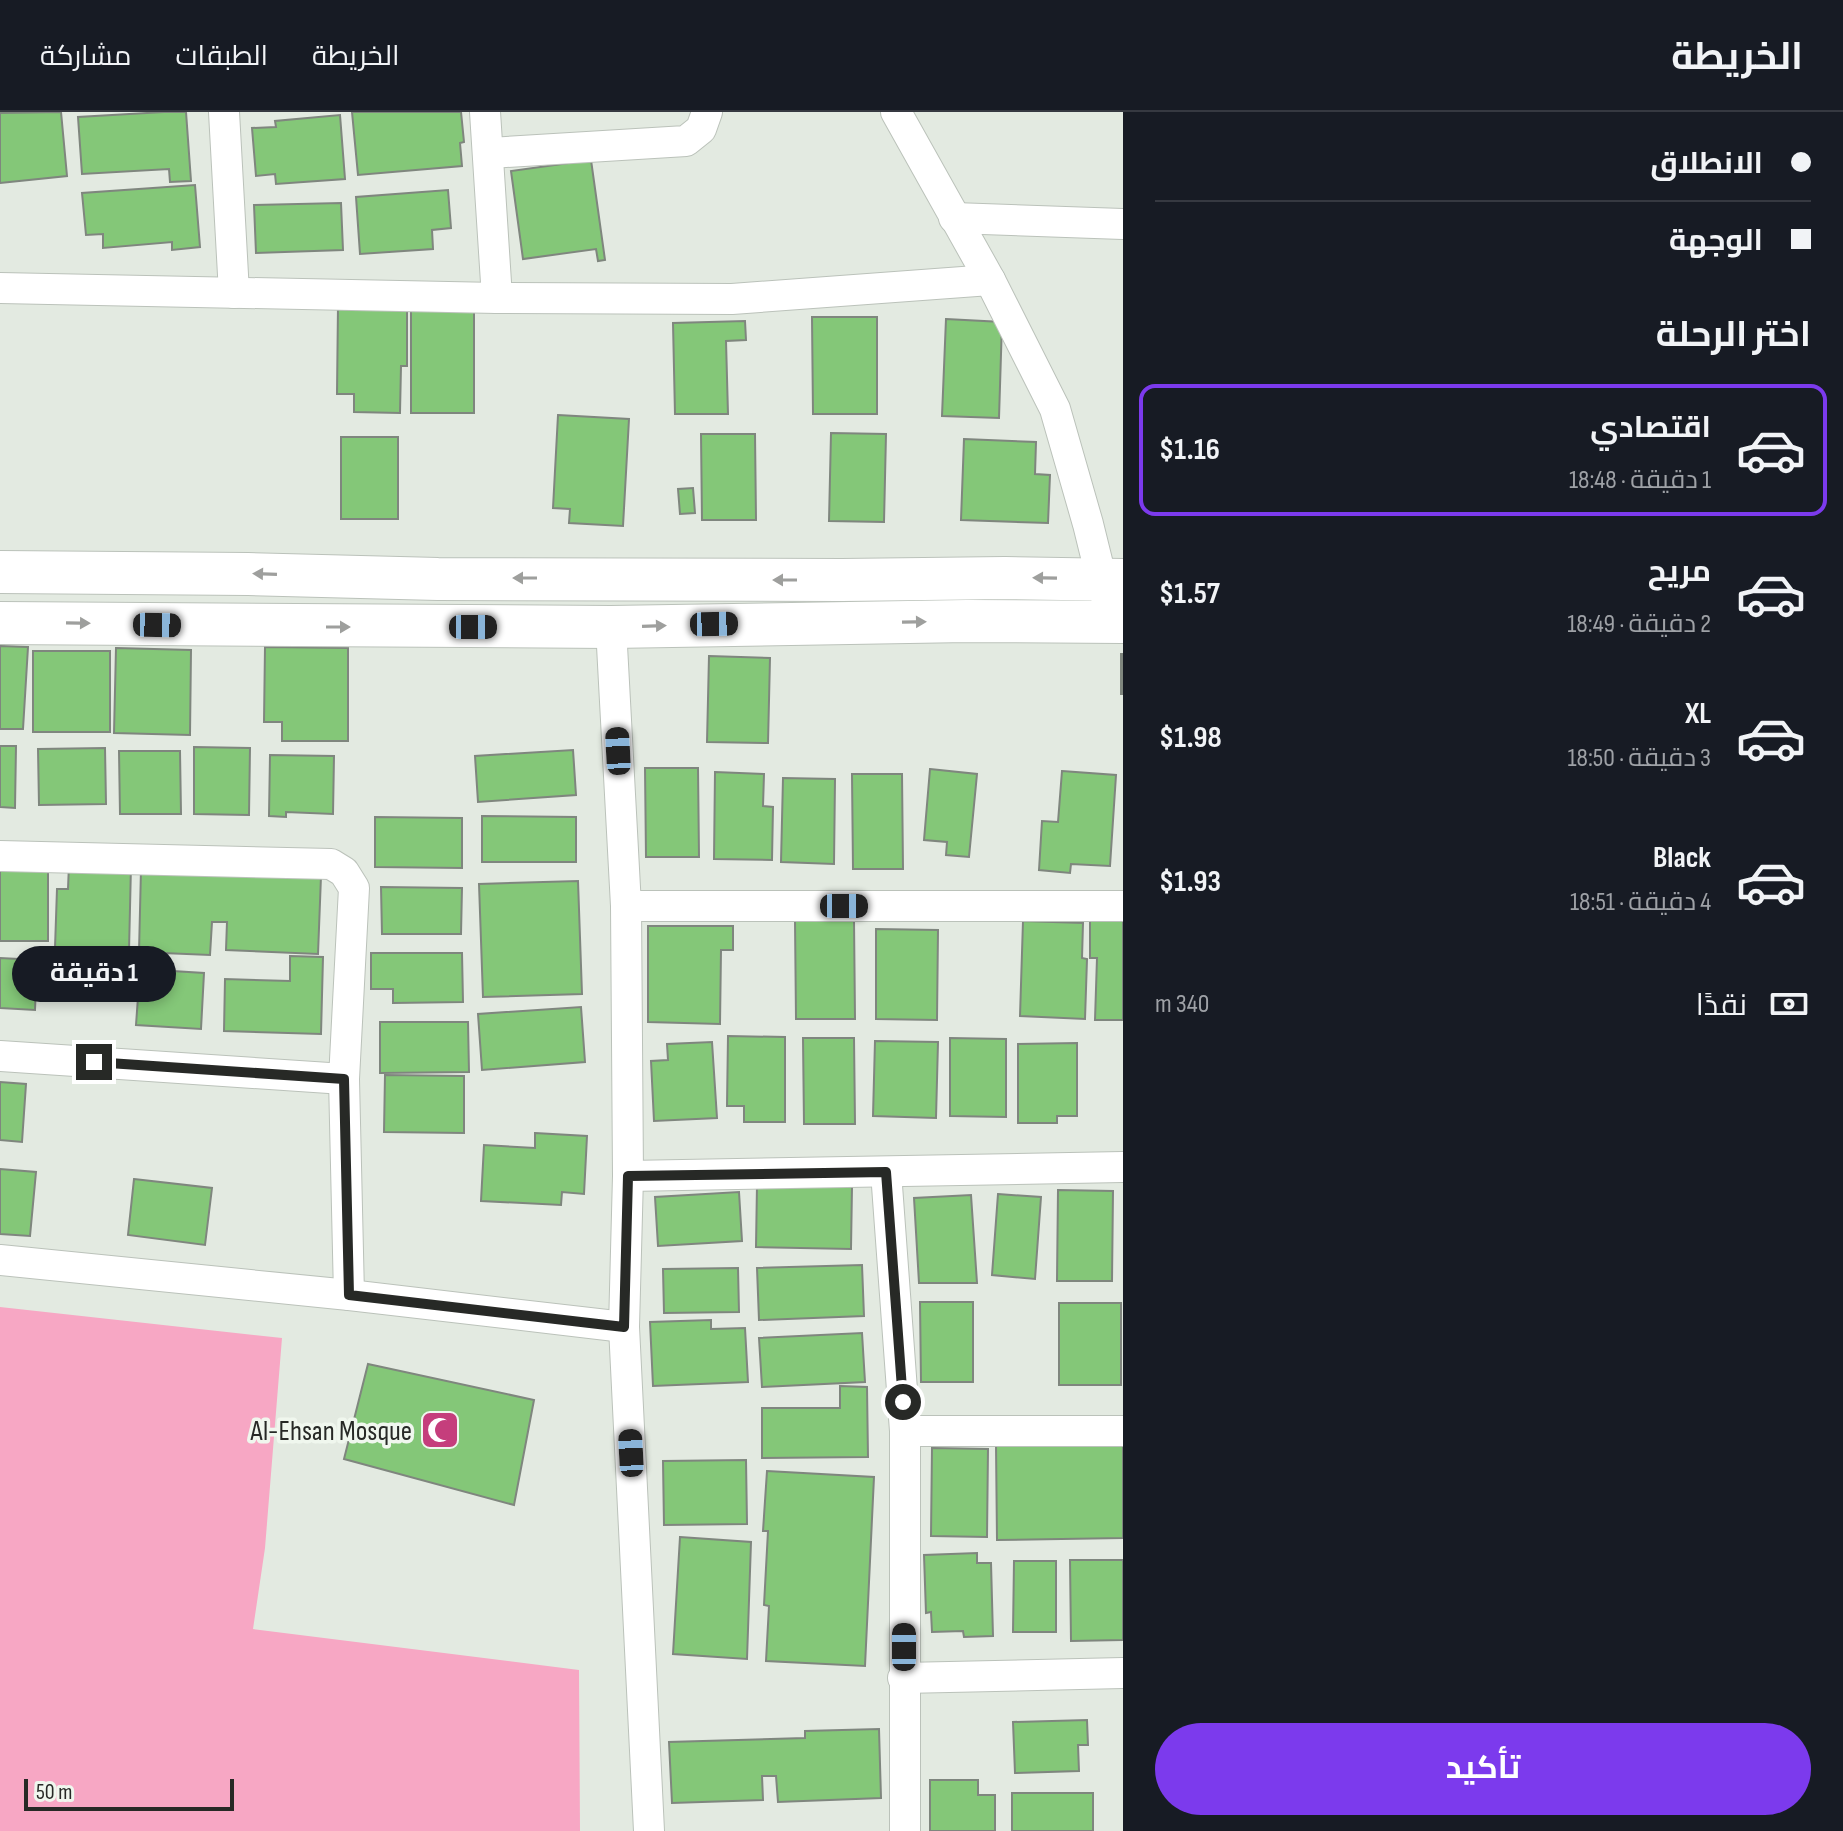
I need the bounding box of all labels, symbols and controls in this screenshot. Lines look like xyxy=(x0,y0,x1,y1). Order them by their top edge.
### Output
text: الخريطة xyxy=(1671,35,1803,80)
text: مشاركة xyxy=(40,40,131,73)
text: الطبقات xyxy=(175,40,268,73)
text: الخريطة xyxy=(312,40,399,73)
text: الانطلاق xyxy=(1650,146,1763,182)
text: الوجهة xyxy=(1669,223,1763,259)
text: اختر الرحلة xyxy=(1656,314,1811,357)
text: اقتصادي xyxy=(1590,410,1711,446)
icon: car xyxy=(1735,414,1807,486)
text: $1.16 xyxy=(1159,432,1220,468)
text: 1 دقيقة · 18:48 xyxy=(1569,465,1711,496)
text: مريح xyxy=(1648,554,1711,590)
icon: car xyxy=(1735,558,1807,630)
one-way arrow xyxy=(252,568,277,581)
one-way arrow xyxy=(512,572,537,584)
one-way arrow xyxy=(1032,572,1057,585)
one-way arrow xyxy=(772,574,797,586)
text: $1.57 xyxy=(1159,576,1220,612)
text: 2 دقيقة · 18:49 xyxy=(1567,609,1711,640)
car xyxy=(690,612,738,636)
car xyxy=(133,613,181,637)
car xyxy=(449,615,497,639)
one-way arrow xyxy=(902,615,927,628)
one-way arrow xyxy=(66,617,91,630)
one-way arrow xyxy=(642,619,667,632)
one-way arrow xyxy=(326,621,351,633)
text: XL xyxy=(1685,696,1711,732)
icon: car xyxy=(1735,702,1807,774)
text: $1.98 xyxy=(1159,720,1222,756)
car xyxy=(605,726,631,776)
text: 3 دقيقة · 18:50 xyxy=(1567,743,1711,774)
text: Black xyxy=(1653,840,1711,876)
icon: car xyxy=(1735,846,1807,918)
text: $1.93 xyxy=(1159,864,1221,900)
text: 4 دقيقة · 18:51 xyxy=(1570,887,1711,918)
car xyxy=(820,894,868,918)
callout: 1 دقيقة xyxy=(12,946,176,1002)
text: 1 دقيقة xyxy=(50,958,138,989)
icon: cash xyxy=(1767,982,1811,1026)
text: نقدًا xyxy=(1696,988,1747,1024)
text: 340 m xyxy=(1155,989,1209,1020)
route end xyxy=(76,1044,112,1080)
route start xyxy=(885,1384,921,1420)
mosque icon: Al-Ehsan Mosque xyxy=(419,1409,461,1451)
place label: Al-Ehsan Mosque xyxy=(250,1415,412,1448)
car xyxy=(618,1428,644,1478)
car xyxy=(892,1623,916,1671)
button: تأكيد xyxy=(1155,1723,1811,1815)
scale bar xyxy=(24,1775,234,1811)
text: 50 m xyxy=(36,1779,72,1806)

